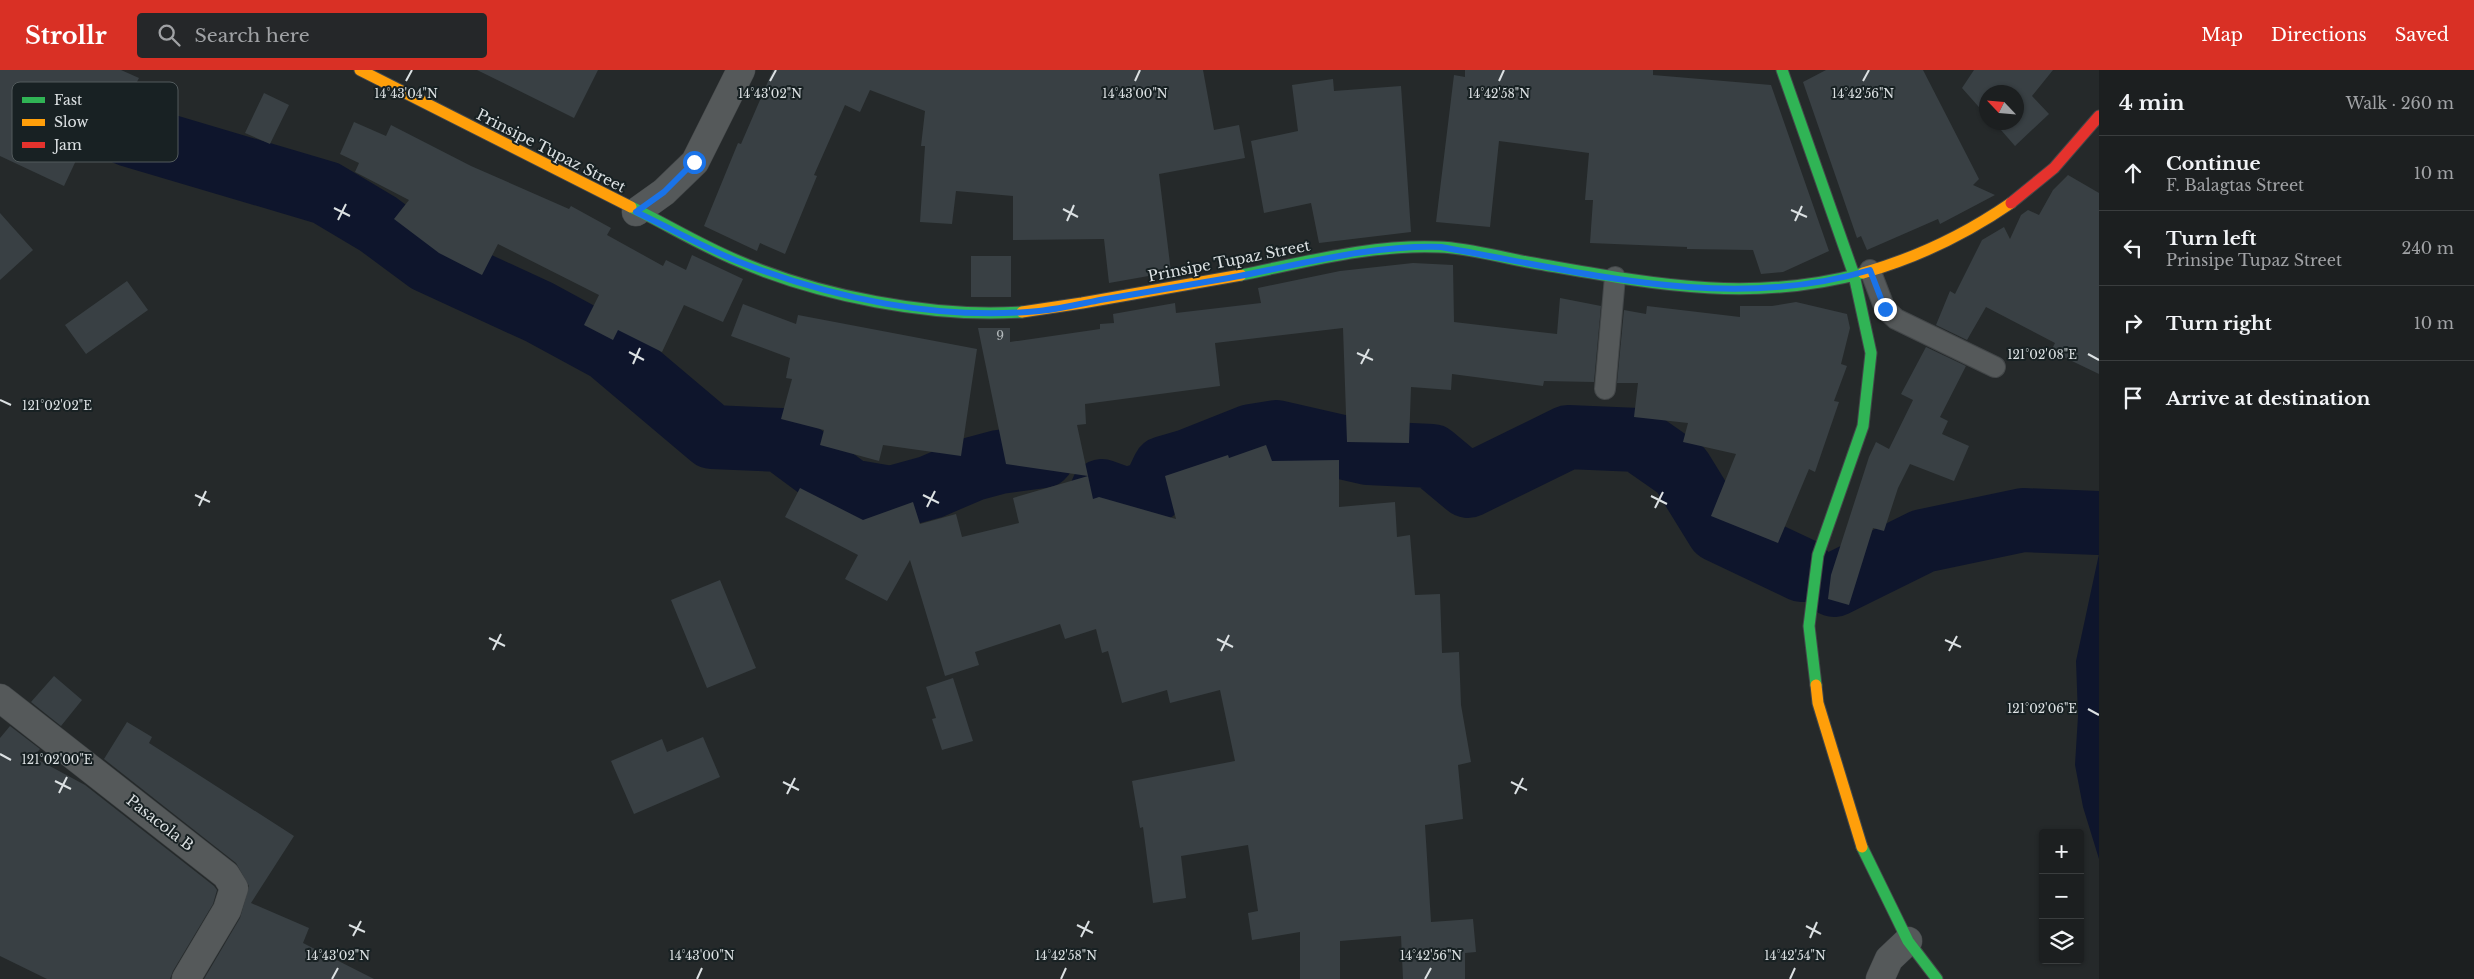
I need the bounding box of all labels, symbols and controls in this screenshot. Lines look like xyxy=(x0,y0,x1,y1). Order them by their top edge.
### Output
search box xyxy=(137,13,487,58)
text: Strollr xyxy=(25,21,107,50)
icon: search xyxy=(155,21,183,49)
text: Search here xyxy=(195,24,310,47)
text: Map xyxy=(2201,24,2243,46)
text: Directions xyxy=(2271,24,2367,46)
text: Saved xyxy=(2395,24,2449,46)
legend xyxy=(12,82,178,162)
north arrow xyxy=(1979,85,2024,130)
text: 14°43'04"N xyxy=(374,86,438,101)
text: 14°43'02"N xyxy=(738,86,802,101)
text: 14°43'00"N xyxy=(1102,86,1168,101)
text: 14°42'58"N xyxy=(1468,86,1530,101)
text: 14°42'56"N xyxy=(1832,86,1894,101)
text: 4 min xyxy=(2119,90,2185,116)
text: Fast xyxy=(54,91,83,109)
text: Walk · 260 m xyxy=(2346,93,2454,113)
street label: Prinsipe Tupaz Street xyxy=(473,105,629,197)
text: Slow xyxy=(54,113,88,131)
text: Jam xyxy=(52,136,82,154)
route start xyxy=(683,151,706,174)
text: Continue xyxy=(2166,152,2261,175)
icon: ahead xyxy=(2119,159,2147,187)
text: 10 m xyxy=(2414,163,2454,183)
text: F. Balagtas Street xyxy=(2166,175,2304,195)
text: Turn left xyxy=(2166,227,2257,250)
icon: left xyxy=(2119,234,2147,262)
street label: Prinsipe Tupaz Street xyxy=(1146,235,1312,286)
text: 240 m xyxy=(2402,238,2454,258)
text: Prinsipe Tupaz Street xyxy=(2166,250,2342,270)
route end xyxy=(1874,298,1897,321)
icon: right xyxy=(2119,309,2147,337)
text: Turn right xyxy=(2166,312,2272,335)
text: 10 m xyxy=(2414,313,2454,333)
house number: 9 xyxy=(996,328,1004,343)
text: 121°02'08"E xyxy=(2007,347,2077,362)
icon: arrive xyxy=(2119,384,2147,412)
text: Arrive at destination xyxy=(2166,387,2370,410)
text: 121°02'02"E xyxy=(22,398,92,413)
text: 121°02'06"E xyxy=(2007,701,2077,716)
text: 121°02'00"E xyxy=(21,752,93,767)
street label: Pasacola B xyxy=(123,790,198,855)
map controls xyxy=(2039,829,2084,964)
button: + xyxy=(2039,829,2084,874)
button: − xyxy=(2039,874,2084,919)
button: layers xyxy=(2039,919,2084,964)
text: 14°43'02"N xyxy=(306,948,370,963)
text: 14°43'00"N xyxy=(669,948,735,963)
text: 14°42'58"N xyxy=(1035,948,1097,963)
text: 14°42'56"N xyxy=(1400,948,1462,963)
text: 14°42'54"N xyxy=(1764,948,1826,963)

